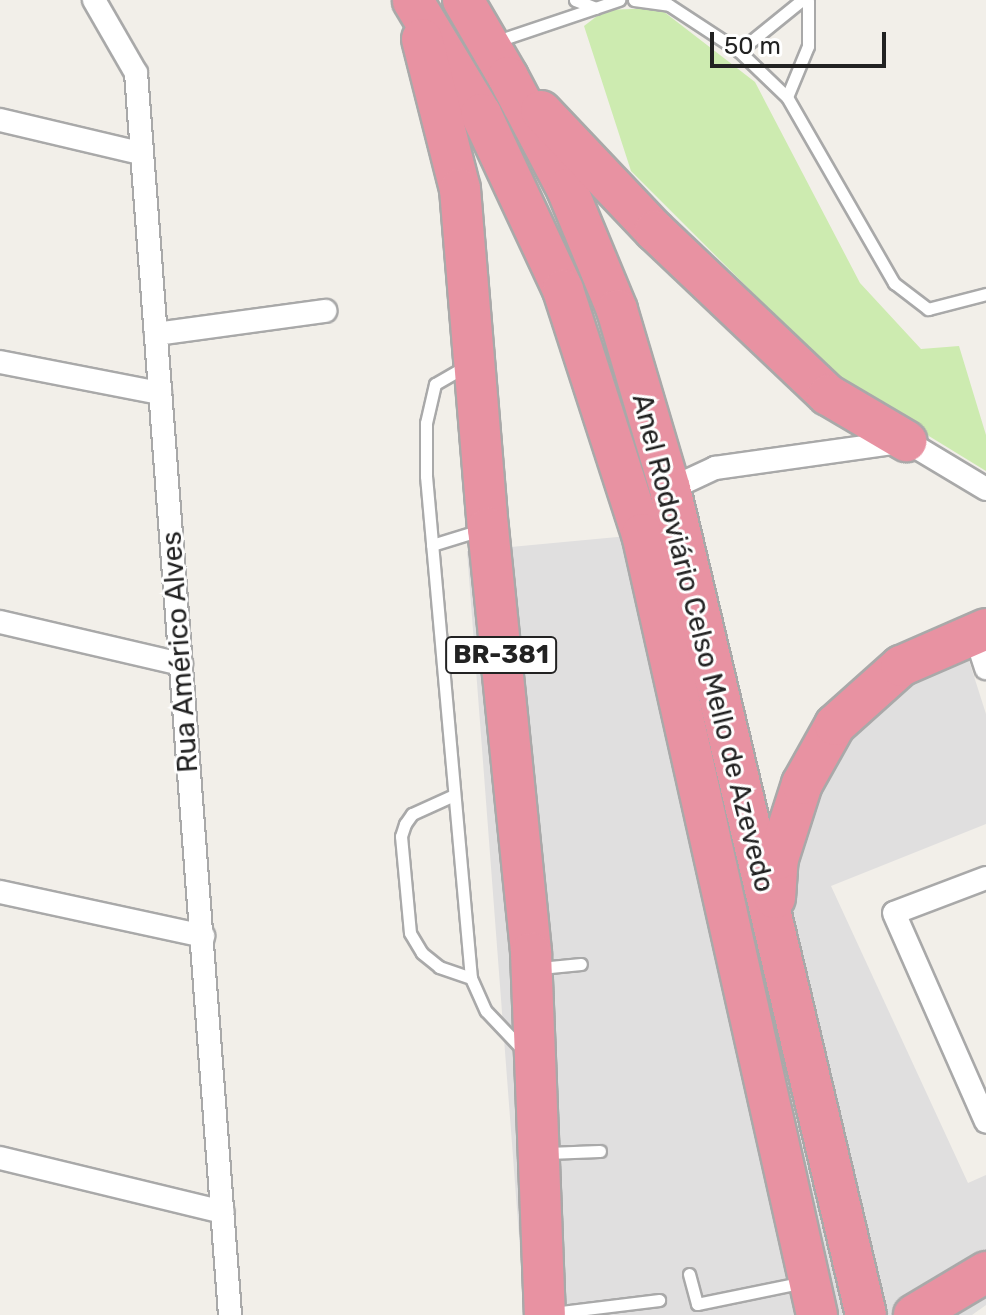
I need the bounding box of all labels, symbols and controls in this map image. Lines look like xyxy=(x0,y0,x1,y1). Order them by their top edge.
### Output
scale bar xyxy=(714,16,890,66)
text: 50 m xyxy=(724,32,781,60)
street label: Anel Rodoviário Celso Mello de Azevedo xyxy=(625,390,781,896)
street label: Rua Américo Alves xyxy=(155,530,205,774)
road number: BR-381 xyxy=(445,633,557,677)

